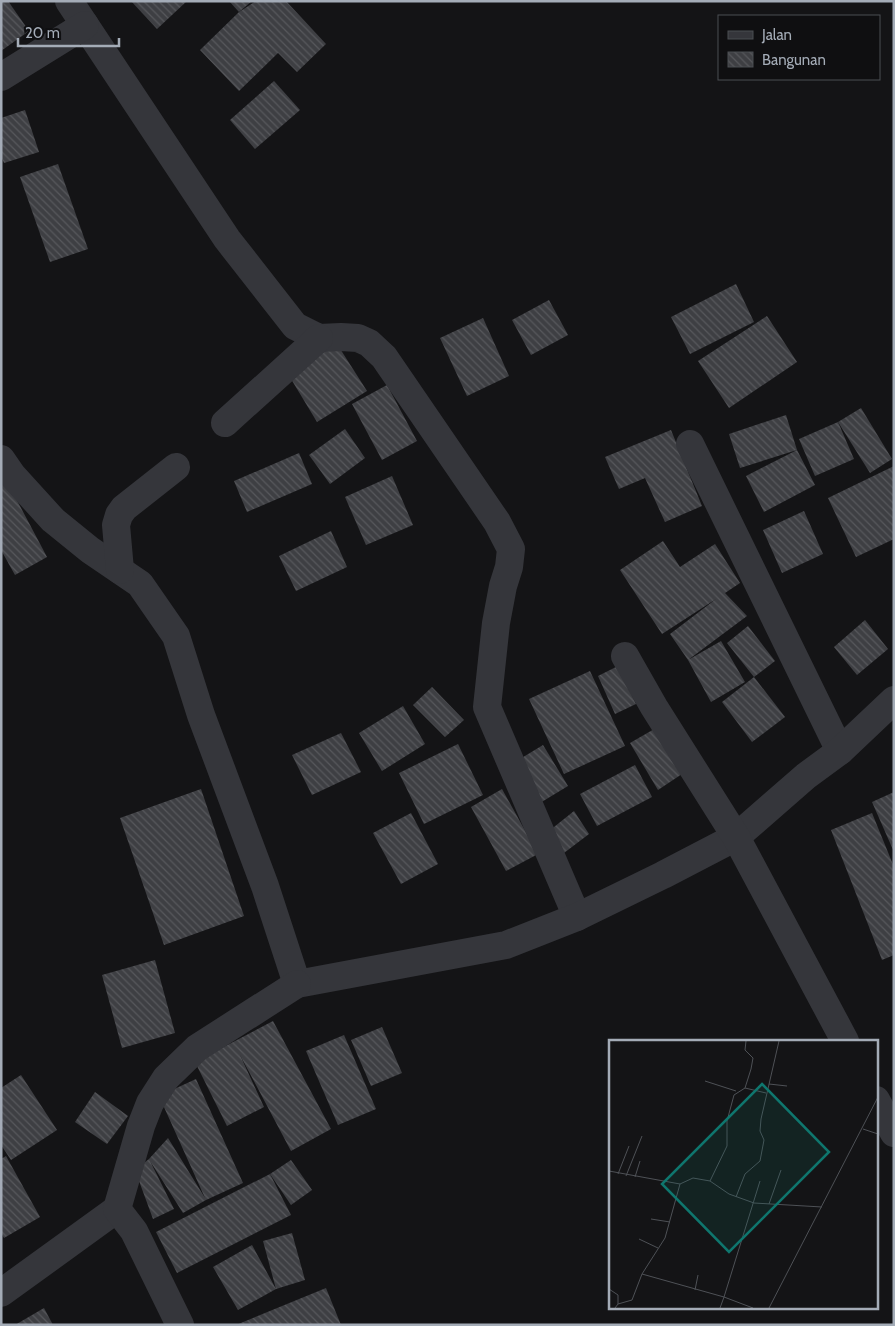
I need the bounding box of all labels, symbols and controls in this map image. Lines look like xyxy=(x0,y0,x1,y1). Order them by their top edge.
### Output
scale bar xyxy=(18,15,119,47)
legend xyxy=(718,15,880,80)
text: 20 m xyxy=(25,24,60,42)
text: Jalan xyxy=(761,26,792,44)
text: Bangunan xyxy=(762,51,826,69)
inset map xyxy=(609,1040,878,1308)

